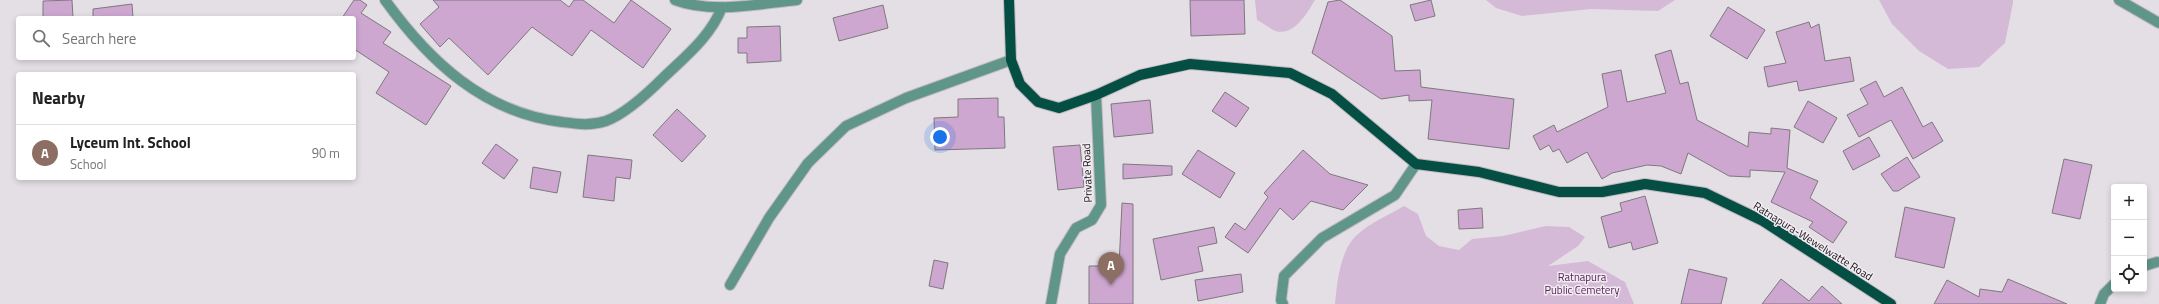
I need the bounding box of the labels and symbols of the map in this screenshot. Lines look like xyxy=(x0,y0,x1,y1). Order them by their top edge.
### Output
your location xyxy=(930,127,950,147)
street label: Private Road xyxy=(1078,143,1096,203)
street label: Ratnapura-Wewelwatte Road xyxy=(1750,198,1876,284)
pin: A xyxy=(1098,252,1124,285)
park label: Ratnapura Public Cemetery xyxy=(1545,269,1620,298)

